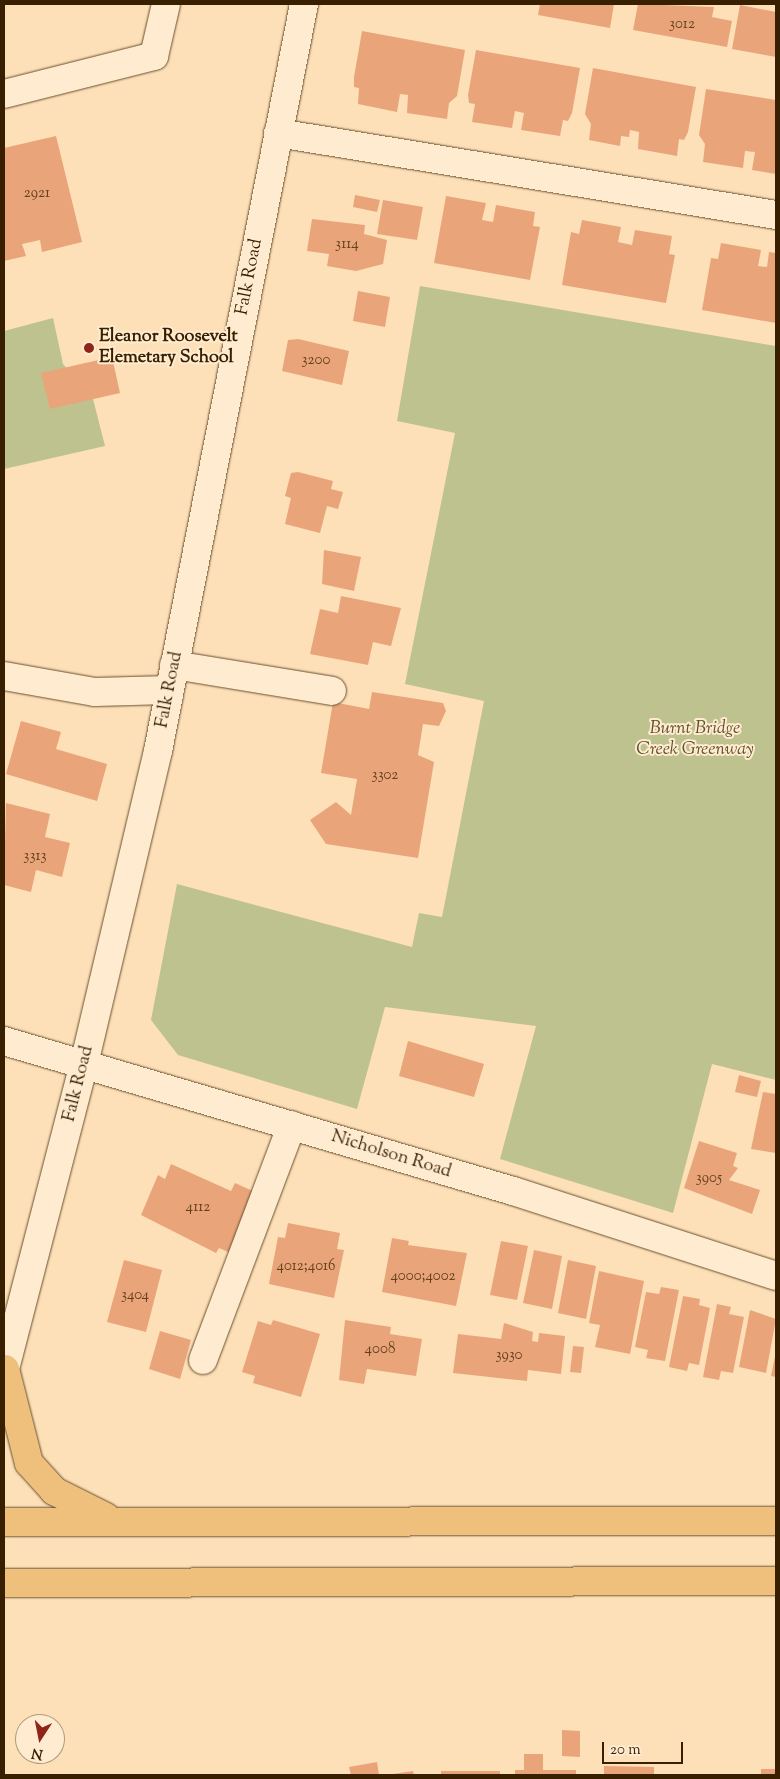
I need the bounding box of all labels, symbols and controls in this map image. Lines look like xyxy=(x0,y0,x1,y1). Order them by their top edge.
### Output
house number: 3012 xyxy=(669,16,695,34)
house number: 2921 xyxy=(24,185,50,203)
house number: 3114 xyxy=(335,236,359,254)
street label: Falk Road xyxy=(232,237,268,317)
place label: Eleanor Roosevelt Elemetary School xyxy=(99,327,238,369)
marker: Eleanor Roosevelt Elemetary School xyxy=(83,342,95,354)
house number: 3200 xyxy=(302,352,330,370)
street label: Falk Road xyxy=(152,650,188,730)
park label: Burnt Bridge Creek Greenway xyxy=(636,719,754,762)
house number: 3302 xyxy=(372,767,398,785)
house number: 3313 xyxy=(23,848,47,866)
street label: Falk Road xyxy=(59,1044,99,1124)
street label: Nicholson Road xyxy=(328,1126,454,1184)
house number: 3905 xyxy=(696,1170,722,1188)
house number: 4112 xyxy=(186,1199,210,1217)
house number: 4012;4016 xyxy=(276,1258,336,1276)
house number: 4000;4002 xyxy=(390,1268,456,1286)
house number: 3404 xyxy=(121,1287,149,1305)
house number: 4008 xyxy=(365,1341,395,1359)
house number: 3930 xyxy=(495,1347,523,1365)
north arrow xyxy=(15,1714,65,1764)
scale bar xyxy=(605,1732,686,1764)
text: 20 m xyxy=(610,1740,641,1761)
text: N xyxy=(30,1742,45,1764)

